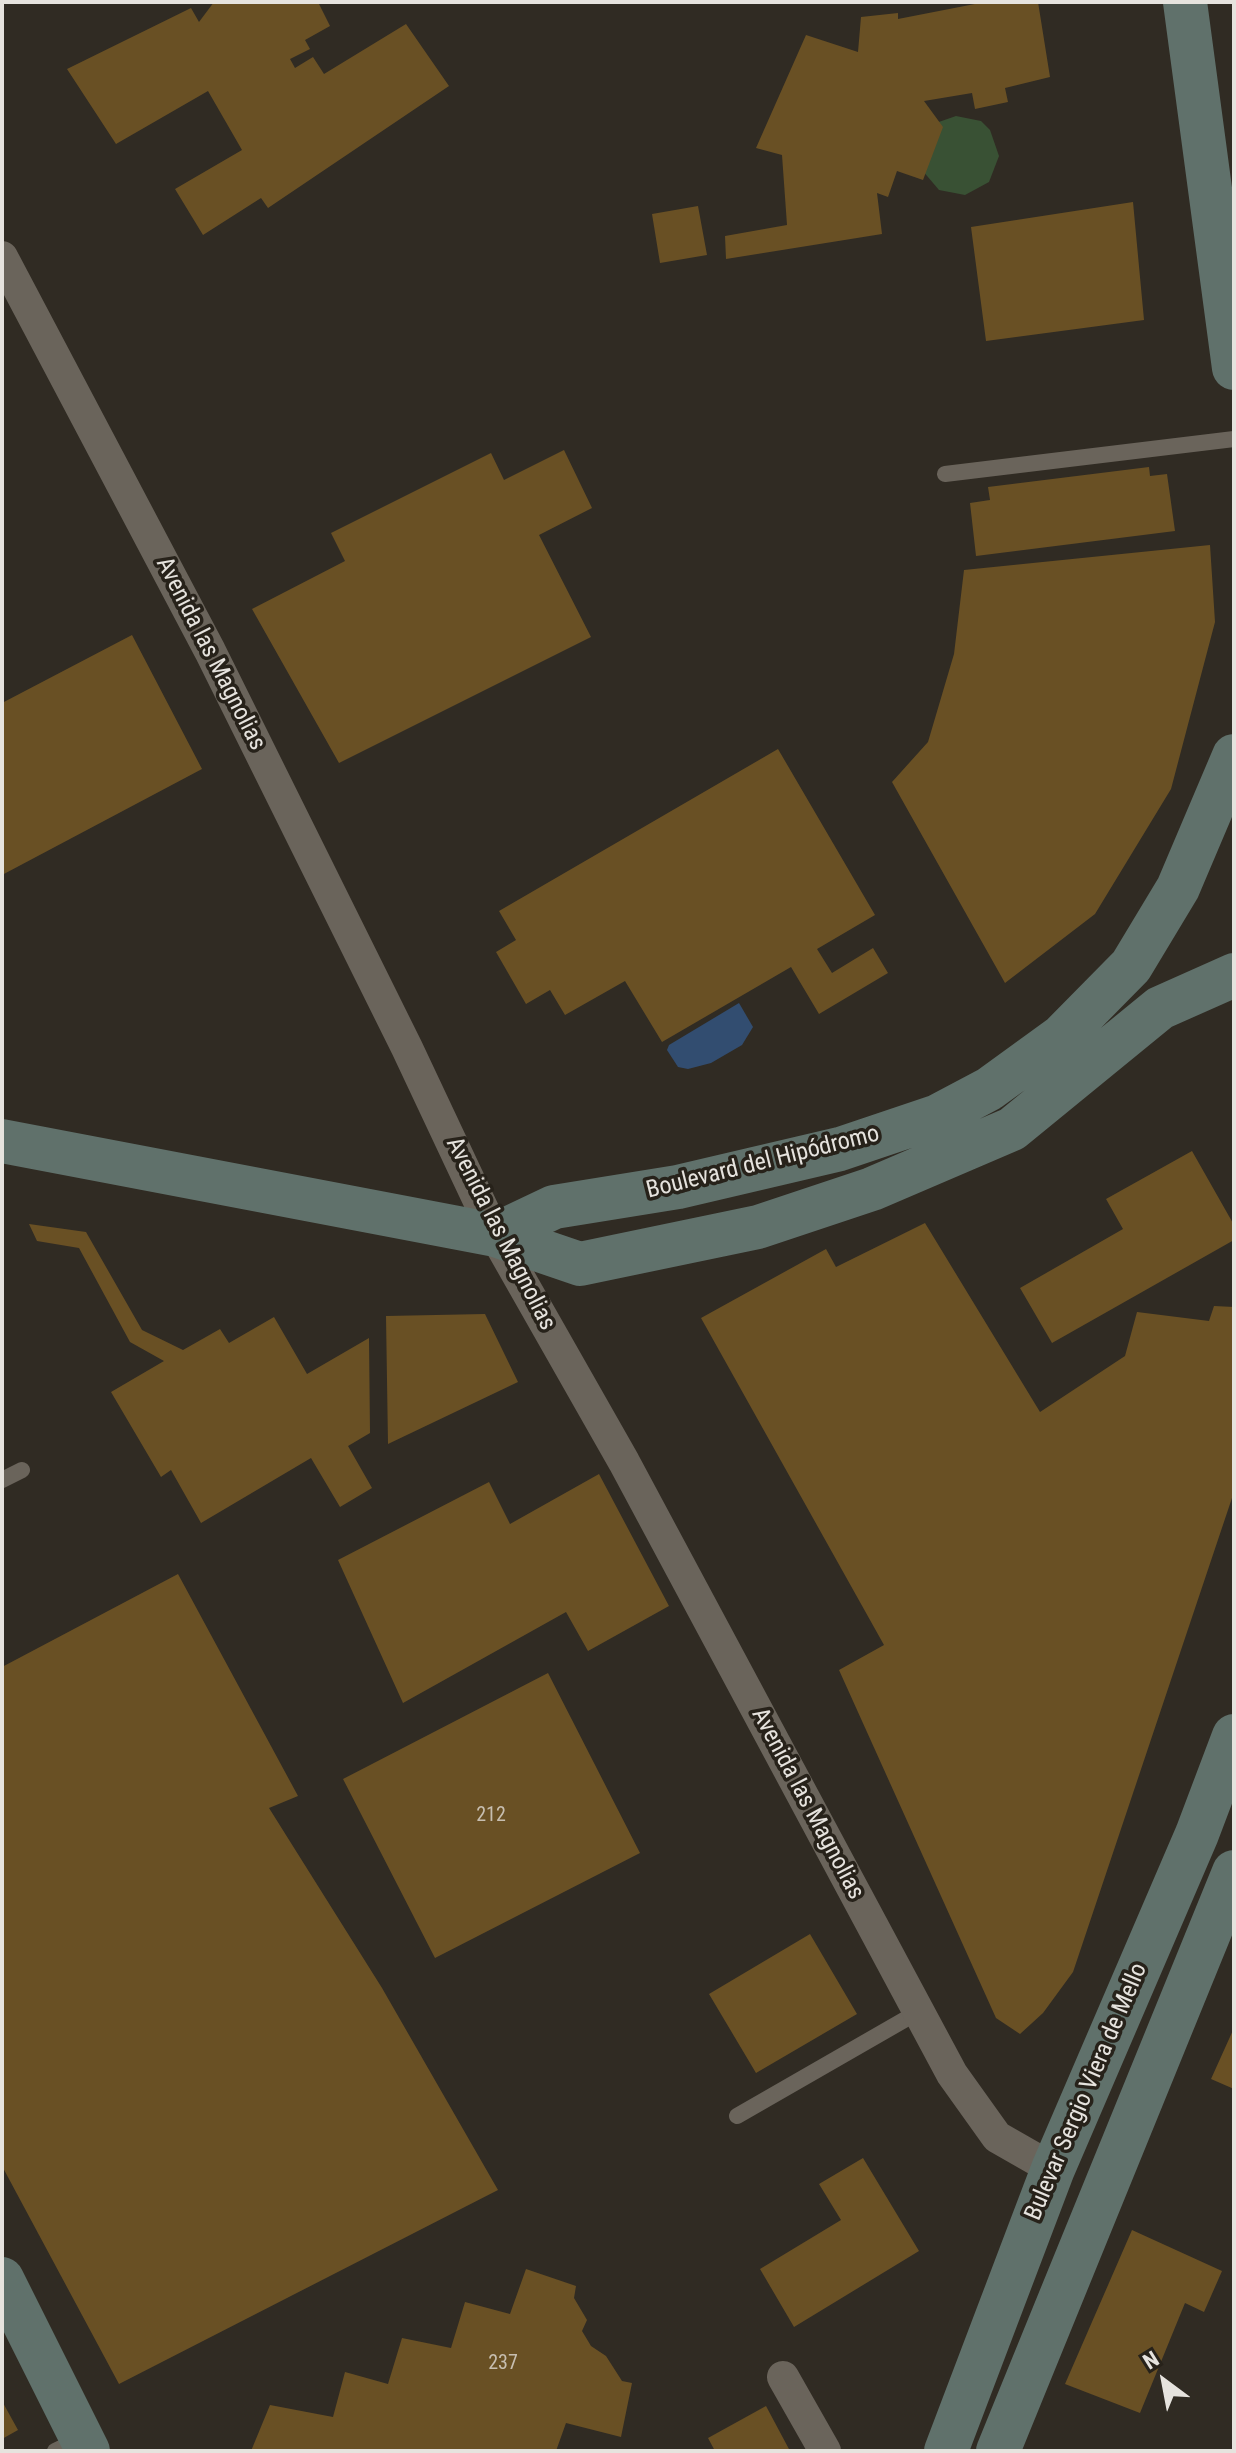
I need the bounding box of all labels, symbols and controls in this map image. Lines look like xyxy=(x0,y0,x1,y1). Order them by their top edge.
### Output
street label: Avenida las Magnolias xyxy=(149,553,271,755)
street label: Boulevard del Hipódromo xyxy=(644,1120,882,1206)
street label: Avenida las Magnolias xyxy=(439,1133,561,1335)
street label: Avenida las Magnolias xyxy=(744,1703,870,1905)
house number: 212 xyxy=(476,1804,506,1828)
street label: Bulevar Sergio Viera de Mello xyxy=(1020,1959,1154,2225)
north arrow xyxy=(1124,2341,1204,2421)
text: N xyxy=(1139,2346,1163,2374)
house number: 237 xyxy=(488,2352,518,2376)

